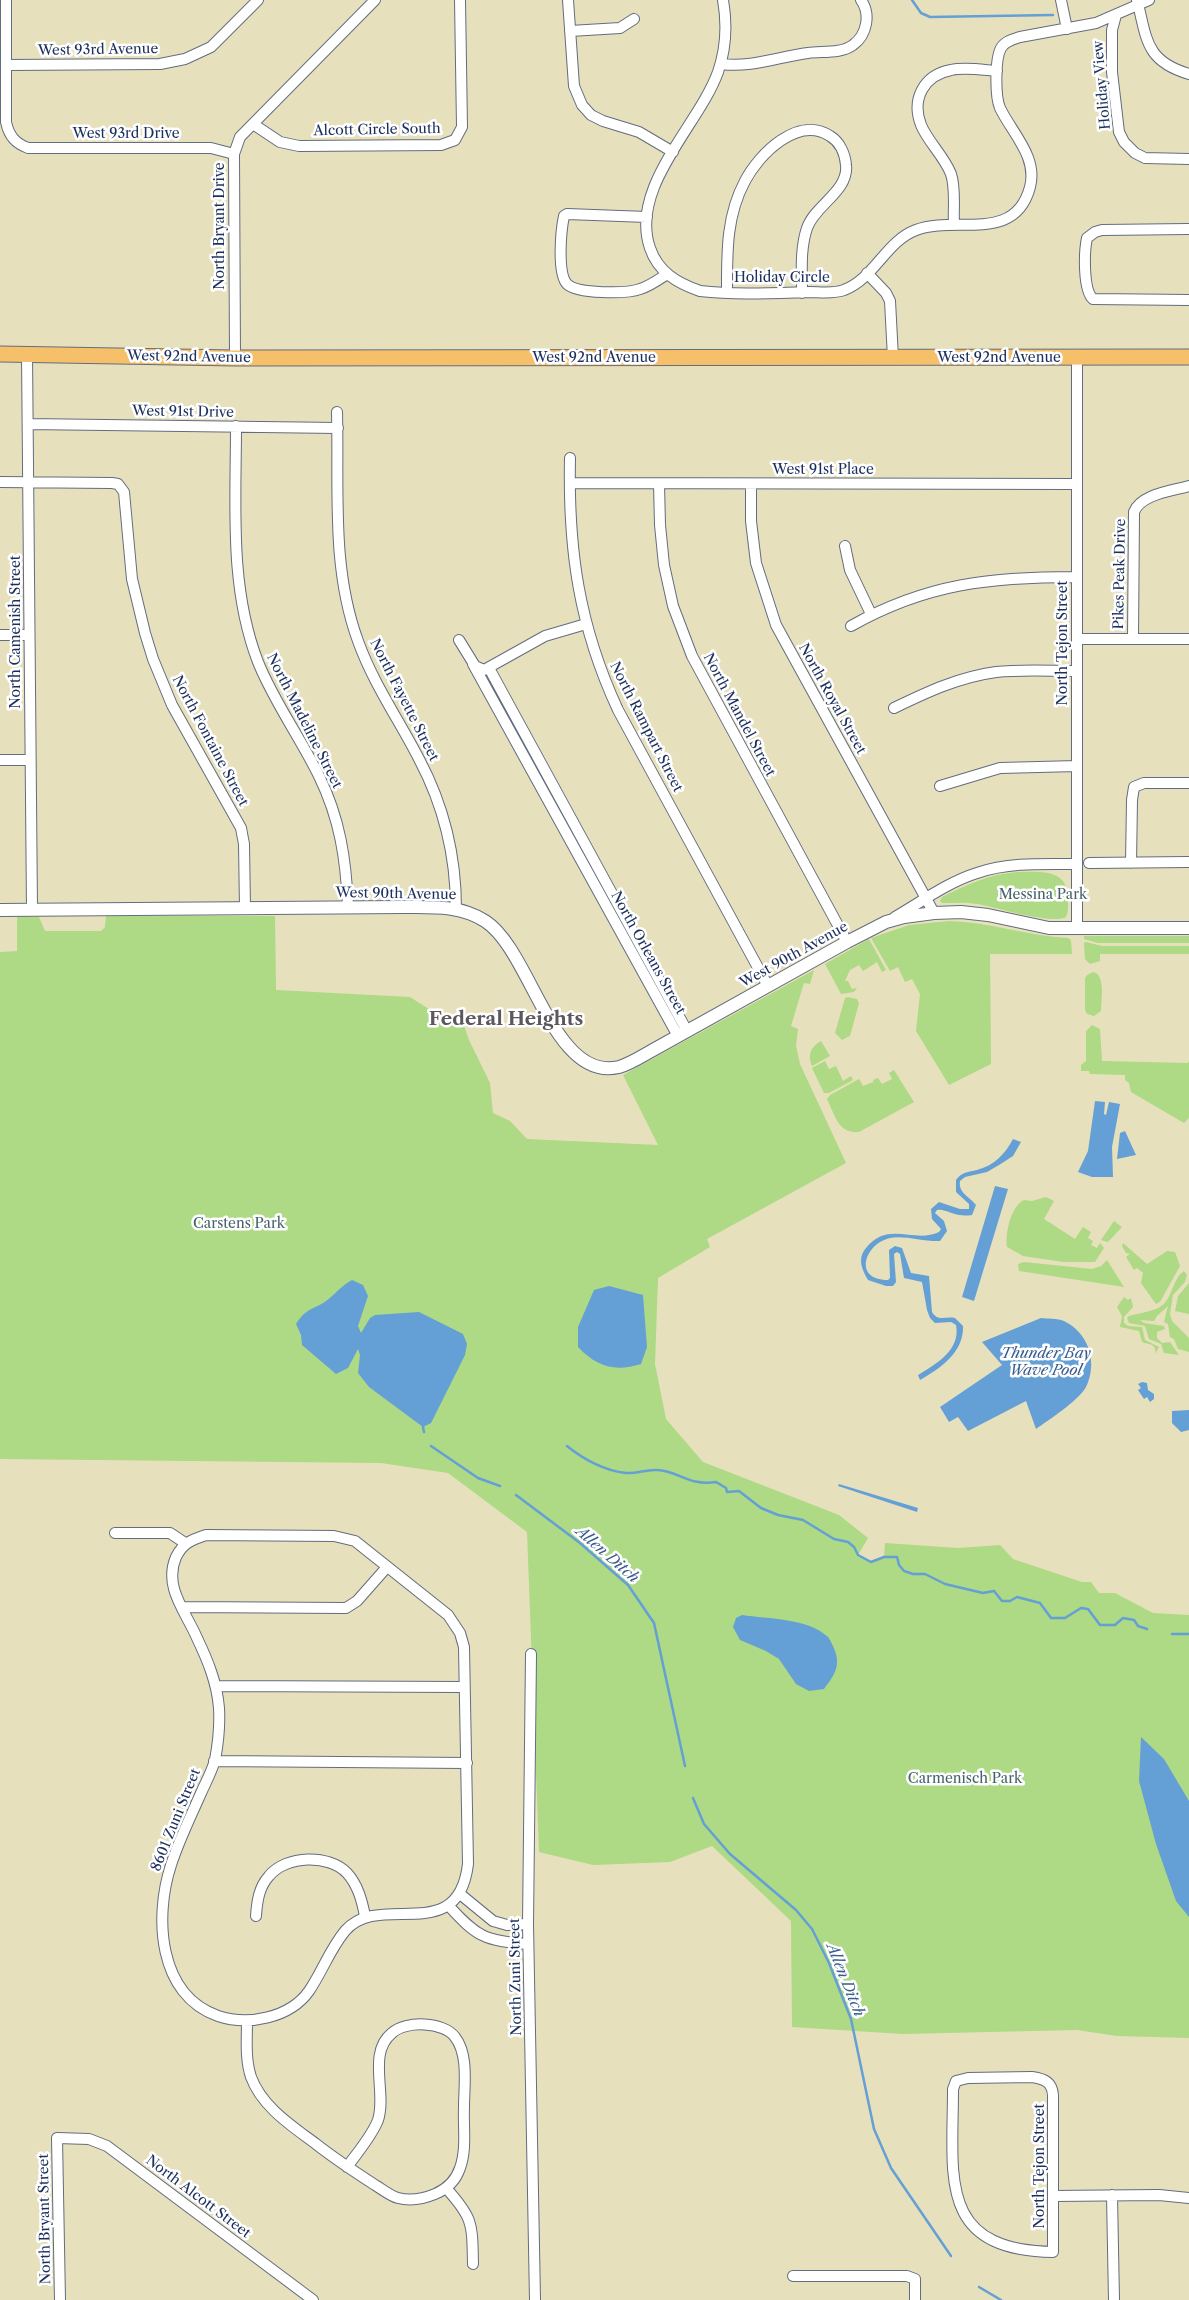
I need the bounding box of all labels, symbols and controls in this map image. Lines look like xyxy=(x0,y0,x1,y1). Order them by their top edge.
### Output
street label: Holiday View xyxy=(1090,40,1114,130)
street label: West 93rd Avenue xyxy=(38,41,158,59)
street label: Alcott Circle South xyxy=(313,120,441,140)
street label: West 93rd Drive xyxy=(73,126,179,142)
street label: North Bryant Drive xyxy=(212,162,228,290)
street label: Holiday Circle xyxy=(734,270,830,286)
street label: West 92nd Avenue xyxy=(127,348,251,366)
street label: West 92nd Avenue xyxy=(532,350,656,366)
street label: West 92nd Avenue xyxy=(937,350,1061,366)
street label: West 91st Drive xyxy=(132,403,234,421)
street label: West 91st Place xyxy=(772,462,874,478)
street label: Pikes Peak Drive xyxy=(1111,518,1129,630)
street label: North Camenish Street xyxy=(8,555,24,709)
street label: North Tejon Street xyxy=(1055,581,1071,705)
street label: North Fayette Street xyxy=(366,636,442,764)
street label: North Royal Street xyxy=(795,641,869,757)
street label: North Mandel Street xyxy=(699,650,779,780)
street label: North Madeline Street xyxy=(263,651,345,791)
street label: North Rampart Street xyxy=(606,659,686,795)
street label: North Fontaine Street xyxy=(168,673,252,809)
street label: West 90th Avenue xyxy=(335,885,457,903)
park label: Messina Park xyxy=(999,887,1087,903)
street label: North Orleans Street xyxy=(607,888,689,1018)
street label: West 90th Avenue xyxy=(737,918,851,992)
district label: Federal Heights xyxy=(429,1009,583,1031)
park label: Carstens Park xyxy=(193,1216,285,1232)
water label: Thunder Bay Wave Pool xyxy=(1001,1345,1091,1380)
water label: Allen Ditch xyxy=(572,1523,642,1587)
street label: 8601 Zuni Street xyxy=(148,1766,204,1874)
park label: Carmenisch Park xyxy=(908,1771,1022,1787)
street label: North Zuni Street xyxy=(507,1918,525,2036)
water label: Allen Ditch xyxy=(822,1941,868,2019)
street label: North Tejon Street xyxy=(1032,2104,1048,2228)
street label: North Alcott Street xyxy=(142,2152,254,2242)
street label: North Bryant Street xyxy=(35,2154,55,2284)

